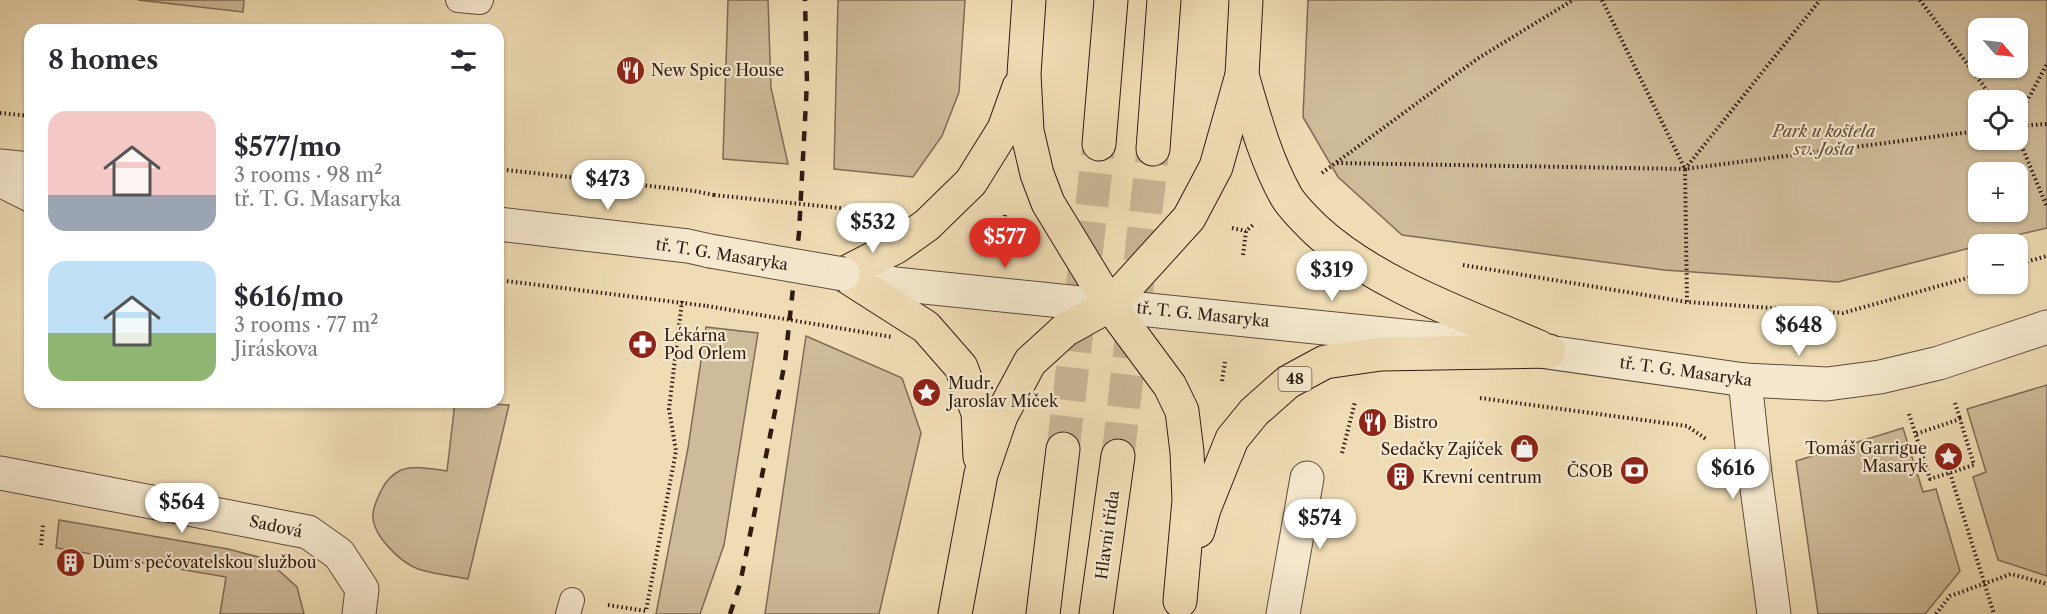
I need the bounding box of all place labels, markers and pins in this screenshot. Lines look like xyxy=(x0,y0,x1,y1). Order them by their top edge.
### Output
restaurant icon: New Spice House xyxy=(614,54,646,86)
place label: New Spice House xyxy=(651,60,784,80)
pin: $473 xyxy=(572,160,644,211)
pin: $532 xyxy=(837,203,909,254)
pin: $577 xyxy=(969,218,1041,269)
pin: $319 xyxy=(1296,251,1368,302)
pin: $648 xyxy=(1763,306,1835,357)
place label: Lékárna Pod Orlem xyxy=(664,325,747,363)
pharmacy icon: Lékárna Pod Orlem xyxy=(627,328,659,360)
place label: Mudr. Jaroslav Míček xyxy=(945,373,1059,411)
place icon: Mudr. Jaroslav Míček xyxy=(911,376,943,408)
restaurant icon: Bistro xyxy=(1356,406,1388,438)
place label: Bistro xyxy=(1393,412,1438,432)
shop icon: Sedačky Zajíček xyxy=(1508,433,1540,465)
place label: Tomáš Garrigue Masaryk xyxy=(1805,438,1928,476)
place label: Sedačky Zajíček xyxy=(1381,439,1504,459)
place icon: Tomáš Garrigue Masaryk xyxy=(1932,441,1964,473)
pin: $616 xyxy=(1697,449,1769,500)
bank icon: ČSOB xyxy=(1618,455,1650,487)
place label: ČSOB xyxy=(1567,460,1613,481)
building icon: Krevní centrum xyxy=(1385,461,1417,493)
place label: Krevní centrum xyxy=(1422,467,1542,487)
pin: $564 xyxy=(146,483,218,534)
pin: $574 xyxy=(1284,499,1356,550)
building icon: Dům s pečovatelskou službou xyxy=(55,546,87,578)
place label: Dům s pečovatelskou službou xyxy=(92,552,317,572)

